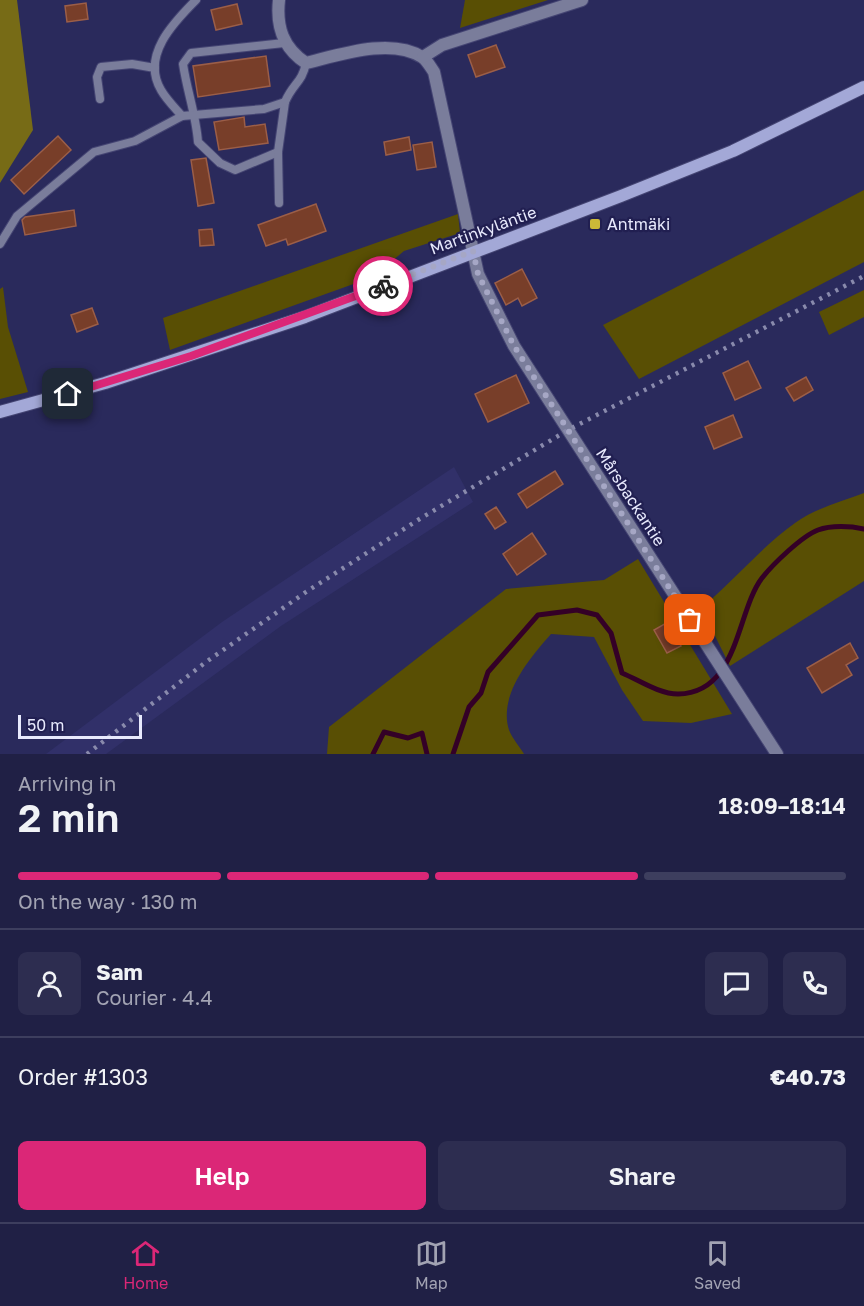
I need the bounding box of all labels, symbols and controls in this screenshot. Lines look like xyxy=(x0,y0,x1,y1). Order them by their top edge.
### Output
street label: Martinkyläntie xyxy=(427,201,539,259)
place label: Antmäki xyxy=(607,214,670,234)
marker: Antmäki xyxy=(588,217,602,231)
courier xyxy=(353,256,413,316)
icon: bike xyxy=(367,270,400,303)
pin xyxy=(42,368,93,419)
icon: home xyxy=(51,377,84,410)
street label: Mårsbackantie xyxy=(592,444,670,550)
pin xyxy=(664,594,715,645)
icon: bag xyxy=(673,603,706,636)
scale bar xyxy=(18,712,142,740)
text: 50 m xyxy=(27,715,64,735)
text: Arriving in xyxy=(18,771,116,795)
text: 18:09–18:14 xyxy=(718,792,846,819)
text: 2 min xyxy=(18,794,119,841)
text: On the way · 130 m xyxy=(18,889,197,913)
button: person xyxy=(18,952,81,1015)
button: chat xyxy=(705,952,768,1015)
button: phone xyxy=(783,952,846,1015)
text: Sam xyxy=(96,958,143,985)
text: Courier · 4.4 xyxy=(96,985,213,1009)
text: Order #1303 xyxy=(18,1063,148,1090)
text: €40.73 xyxy=(770,1063,846,1090)
button: Help xyxy=(18,1141,426,1210)
button: Share xyxy=(438,1141,846,1210)
tab: Home xyxy=(123,1237,168,1293)
tab: Map xyxy=(415,1237,448,1293)
tab: Saved xyxy=(694,1237,741,1293)

